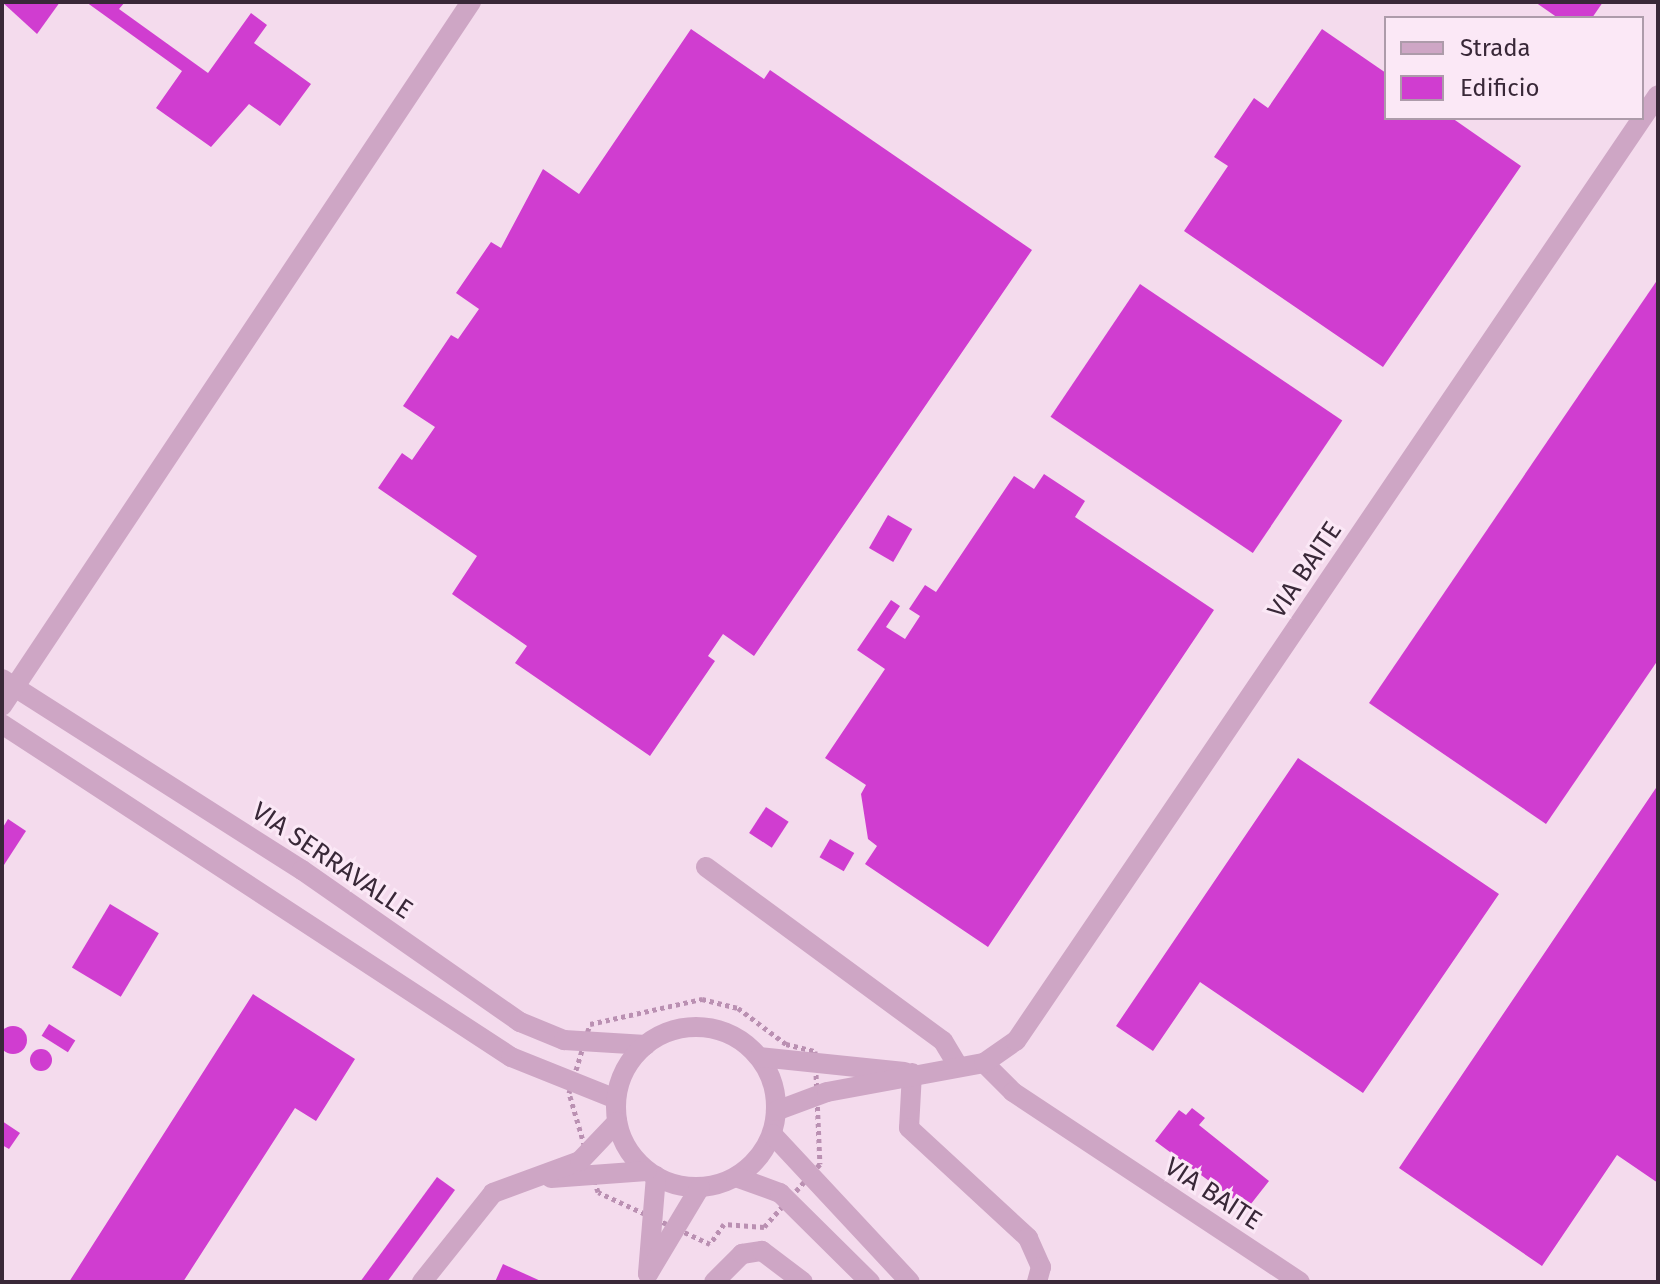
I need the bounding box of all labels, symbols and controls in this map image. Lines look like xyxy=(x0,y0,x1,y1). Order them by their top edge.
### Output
legend xyxy=(1384,16,1644,120)
text: Strada xyxy=(1460,34,1531,62)
text: Edificio xyxy=(1460,74,1540,102)
street label: VIA BAITE xyxy=(1261,516,1349,624)
street label: VIA SERRAVALLE xyxy=(246,796,418,926)
street label: VIA BAITE xyxy=(1159,1151,1267,1237)

